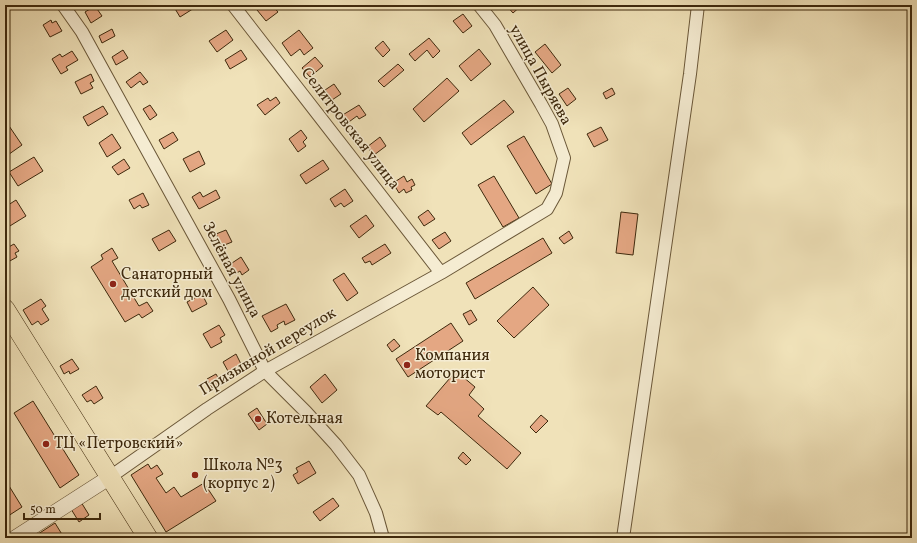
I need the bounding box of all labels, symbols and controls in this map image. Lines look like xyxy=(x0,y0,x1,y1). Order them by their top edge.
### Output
street label: улица Пыряева xyxy=(503,21,577,129)
street label: Селитровская улица xyxy=(295,63,405,195)
street label: Зелёная улица xyxy=(196,218,266,322)
place label: Санаторный детский дом xyxy=(121,264,213,304)
marker: Санаторный детский дом xyxy=(108,279,118,289)
street label: Призывной переулок xyxy=(196,302,341,402)
place label: Компания моторист xyxy=(415,345,490,385)
marker: Компания моторист xyxy=(402,360,412,370)
place label: Котельная xyxy=(266,408,343,430)
marker: Котельная xyxy=(253,414,263,424)
place label: ТЦ «Петровский» xyxy=(54,433,183,455)
marker: ТЦ «Петровский» xyxy=(41,439,51,449)
place label: Школа №3 (корпус 2) xyxy=(203,455,283,495)
marker: Школа №3 (корпус 2) xyxy=(190,470,200,480)
scale bar xyxy=(24,495,100,521)
text: 50 m xyxy=(30,502,56,518)

